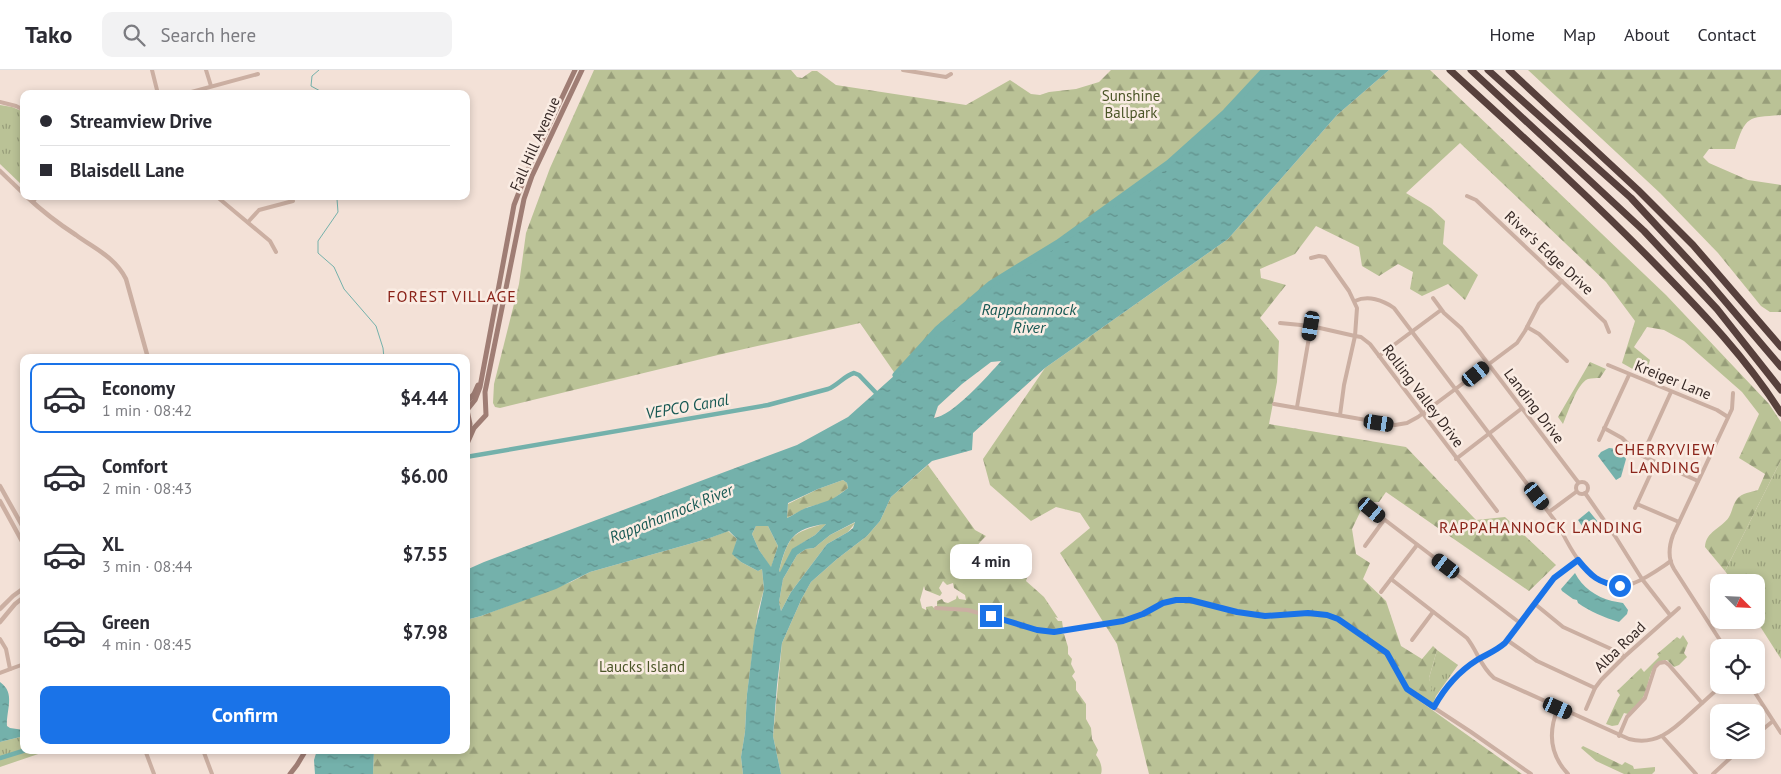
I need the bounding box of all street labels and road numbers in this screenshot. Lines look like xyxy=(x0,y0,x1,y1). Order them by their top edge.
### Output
street label: Fall Hill Avenue xyxy=(505,94,564,194)
street label: River's Edge Drive xyxy=(1501,207,1598,299)
street label: Rolling Valley Drive xyxy=(1378,340,1468,451)
street label: Kreiger Lane xyxy=(1632,356,1714,404)
street label: Landing Drive xyxy=(1500,364,1569,447)
street label: Alba Road xyxy=(1590,617,1649,676)

